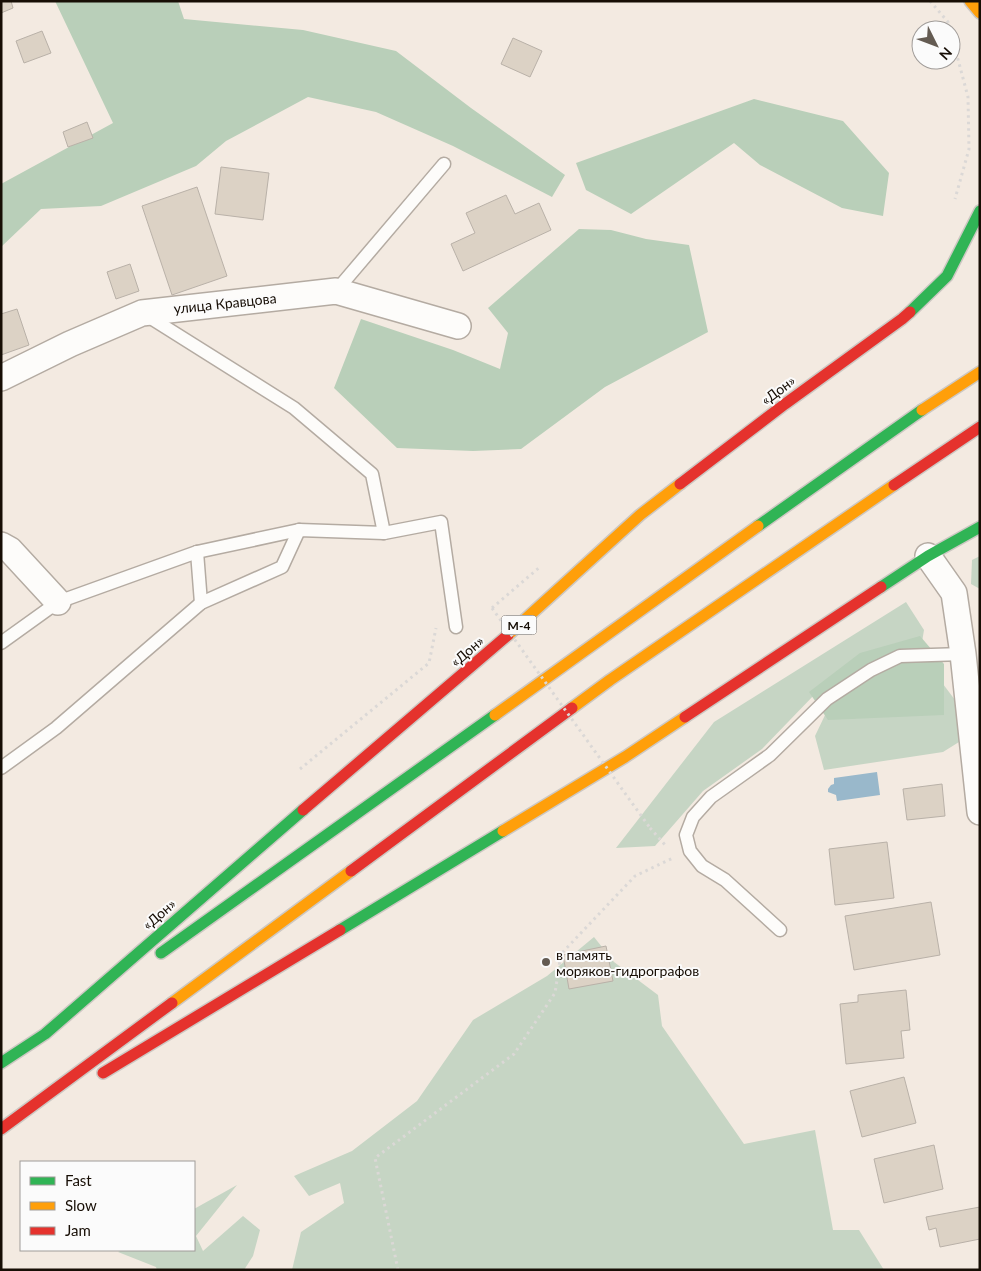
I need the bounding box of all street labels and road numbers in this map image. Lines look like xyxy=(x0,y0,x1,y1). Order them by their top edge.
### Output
street label: улица Кравцова xyxy=(173,289,277,317)
street label: «Дон» xyxy=(758,372,798,408)
road number: М-4 xyxy=(502,616,536,634)
street label: «Дон» xyxy=(447,632,487,670)
street label: «Дон» xyxy=(139,895,179,933)

